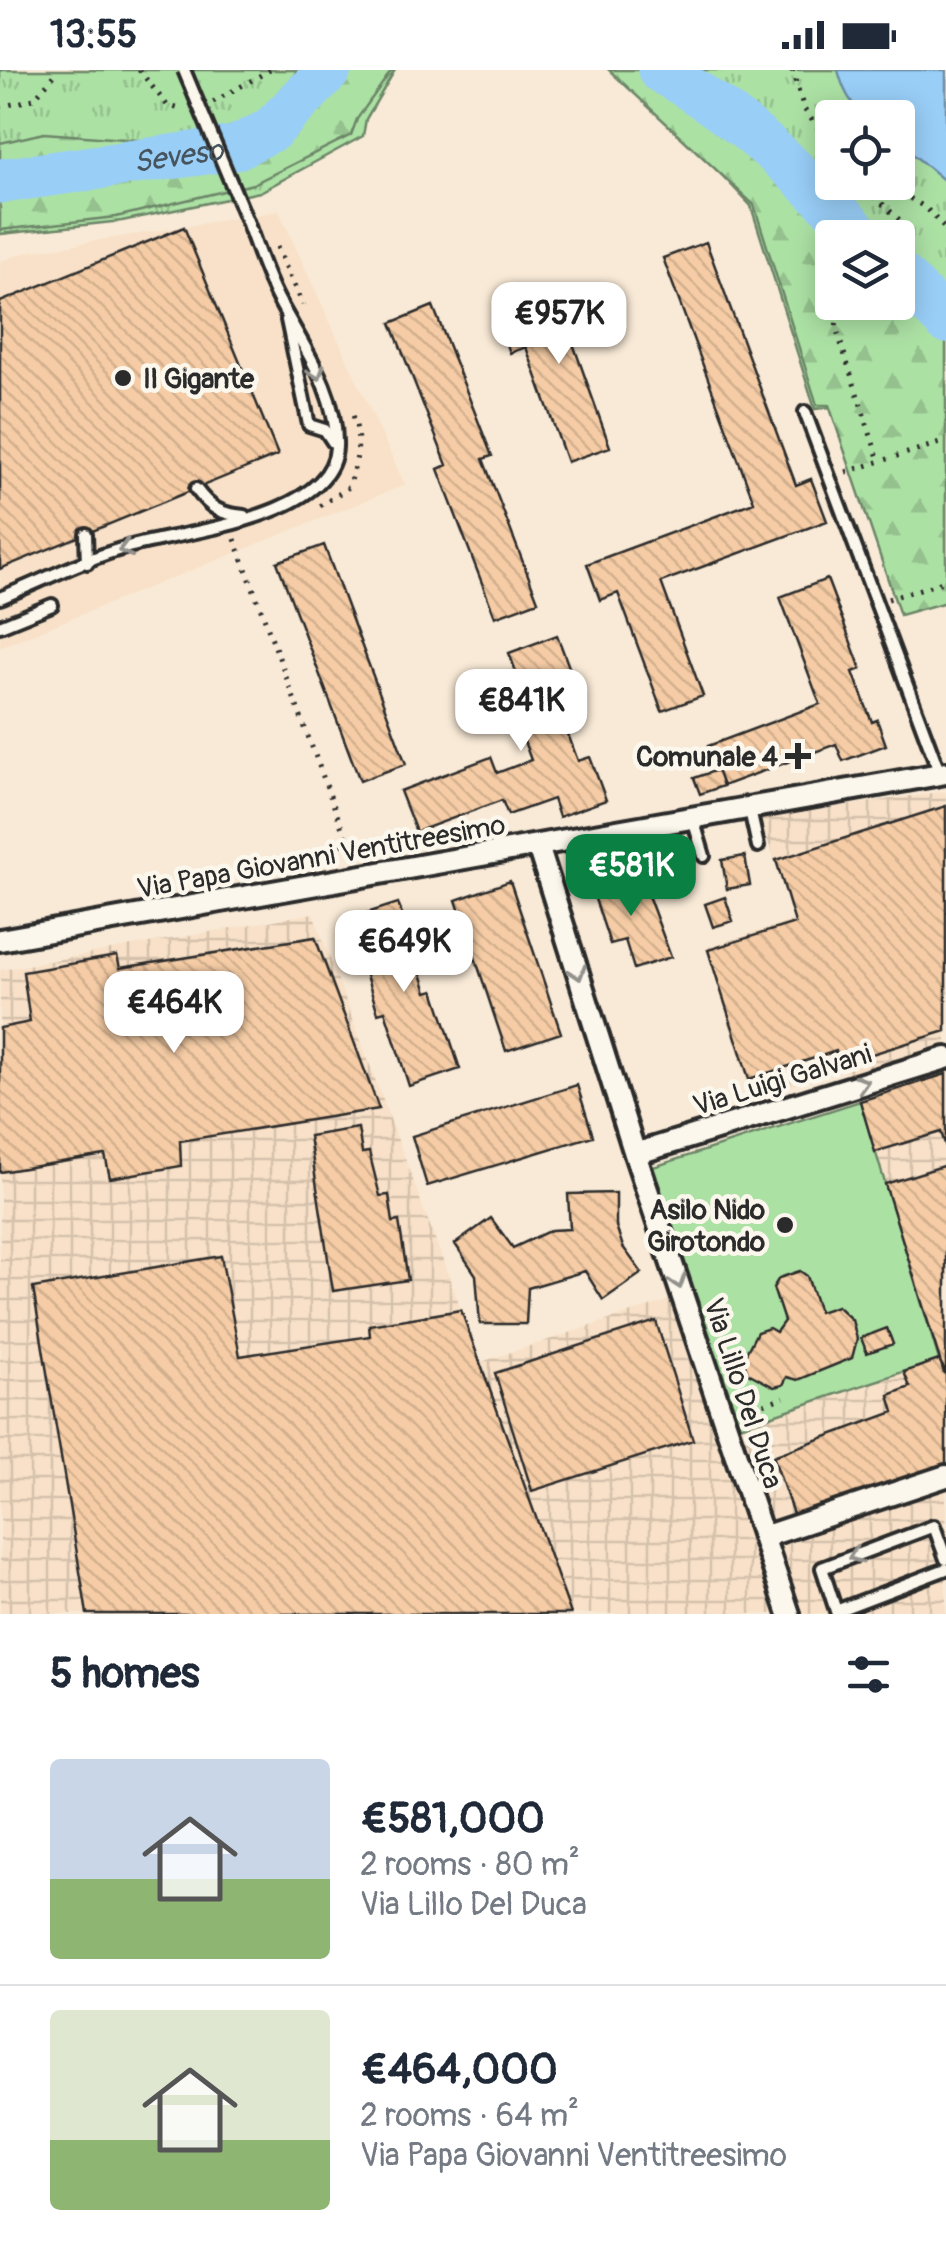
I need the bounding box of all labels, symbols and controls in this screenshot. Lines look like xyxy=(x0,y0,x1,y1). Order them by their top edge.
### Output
text: 13:55 xyxy=(50,11,137,59)
map controls xyxy=(815,100,915,320)
button: locate xyxy=(815,100,915,200)
water label: Seveso xyxy=(131,132,227,181)
button: layers xyxy=(815,220,915,320)
pin: €957K xyxy=(489,282,629,367)
text: €957K xyxy=(513,294,605,334)
place label: Il Gigante xyxy=(143,362,255,397)
one-way arrow xyxy=(305,363,326,380)
marker: Il Gigante xyxy=(112,367,134,389)
one-way arrow xyxy=(117,537,134,558)
pin: €841K xyxy=(451,669,591,754)
text: €841K xyxy=(477,681,565,721)
place label: Comunale 4 xyxy=(636,740,779,775)
marker: Comunale 4 xyxy=(787,745,809,767)
street label: Via Papa Giovanni Ventitreesimo xyxy=(134,808,508,907)
pin: €581K xyxy=(561,834,701,919)
text: €581K xyxy=(588,846,674,886)
pin: €649K xyxy=(334,910,474,995)
text: €649K xyxy=(357,922,451,962)
one-way arrow xyxy=(566,963,587,980)
pin: €464K xyxy=(104,971,244,1056)
text: €464K xyxy=(126,983,222,1023)
street label: Via Luigi Galvani xyxy=(689,1037,876,1124)
one-way arrow xyxy=(853,1075,870,1095)
place label: Asilo Nido Girotondo xyxy=(647,1193,765,1260)
marker: Asilo Nido Girotondo xyxy=(774,1214,796,1236)
one-way arrow xyxy=(666,1272,687,1289)
street label: Via Lillo Del Duca xyxy=(695,1294,790,1493)
one-way arrow xyxy=(847,1544,865,1564)
icon: filters xyxy=(841,1647,896,1702)
text: 5 homes xyxy=(50,1648,200,1700)
text: €581,000 xyxy=(360,1793,545,1845)
icon: home xyxy=(130,1799,250,1919)
text: 2 rooms · 80 m² xyxy=(360,1845,580,1885)
text: Via Lillo Del Duca xyxy=(360,1885,587,1925)
text: €464,000 xyxy=(360,2044,558,2096)
icon: home xyxy=(130,2050,250,2170)
text: 2 rooms · 64 m² xyxy=(360,2096,579,2136)
text: Via Papa Giovanni Ventitreesimo xyxy=(360,2136,787,2176)

